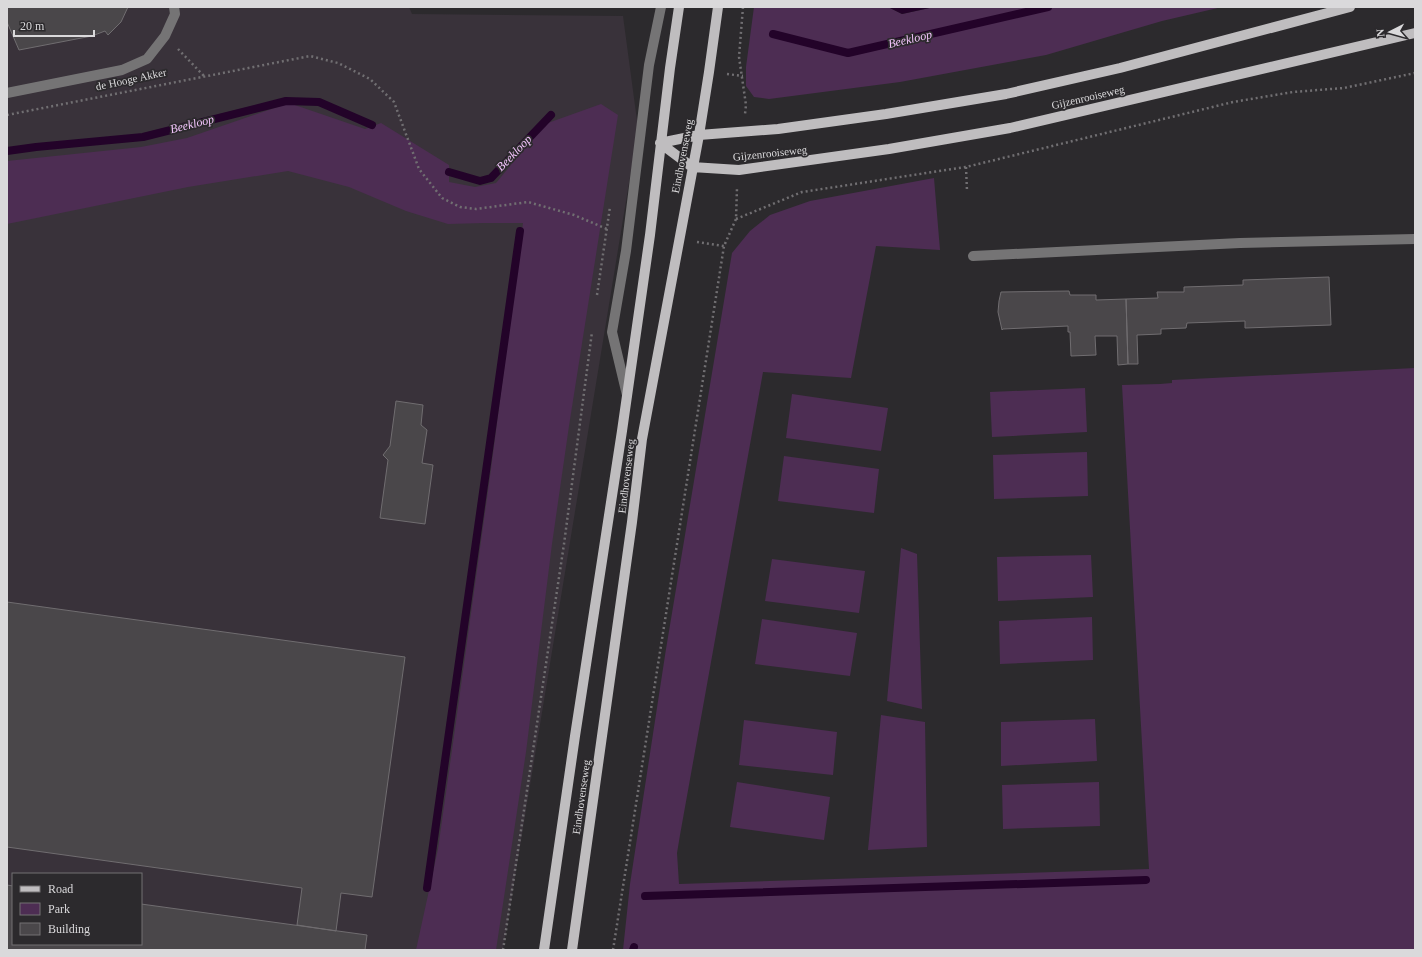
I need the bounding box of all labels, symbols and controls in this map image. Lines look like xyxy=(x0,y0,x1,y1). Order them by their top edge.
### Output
scale bar xyxy=(14,12,94,38)
north arrow xyxy=(1370,12,1410,52)
text: 20 m xyxy=(20,19,45,33)
water label: Beekloop xyxy=(887,27,933,51)
text: N xyxy=(1374,28,1386,38)
street label: de Hooge Akker xyxy=(94,66,168,92)
street label: Gijzenrooiseweg xyxy=(1050,83,1126,111)
water label: Beekloop xyxy=(169,112,215,136)
street label: Eindhovenseweg xyxy=(669,117,695,194)
water label: Beekloop xyxy=(493,132,535,174)
street label: Gijzenrooiseweg xyxy=(732,143,808,163)
street label: Eindhovenseweg xyxy=(615,437,637,514)
street label: Eindhovenseweg xyxy=(570,758,592,835)
legend xyxy=(12,873,142,945)
text: Road xyxy=(48,882,73,896)
text: Park xyxy=(48,902,70,916)
text: Building xyxy=(48,922,90,936)

